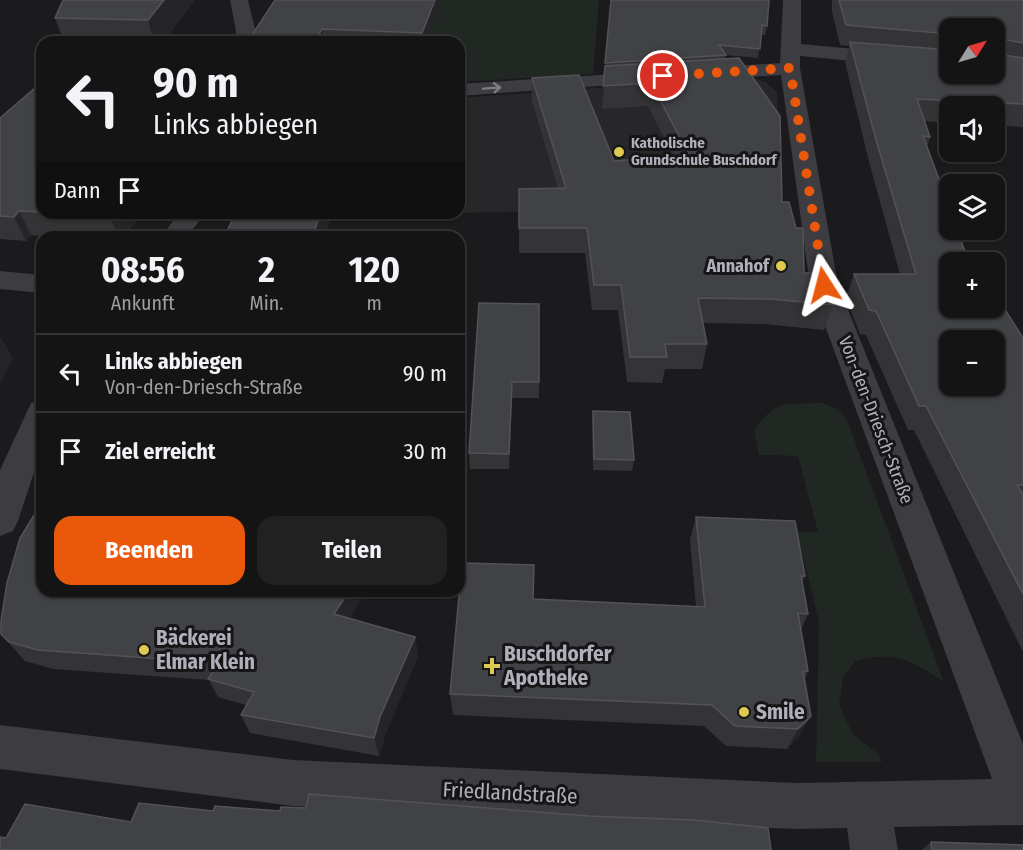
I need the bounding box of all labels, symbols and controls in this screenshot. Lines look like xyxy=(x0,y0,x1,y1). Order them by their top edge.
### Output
north arrow xyxy=(939,18,1005,84)
map controls xyxy=(939,18,1005,396)
pin xyxy=(637,50,688,101)
text: 90 m xyxy=(153,58,238,108)
icon: arrive xyxy=(646,59,679,92)
icon: left xyxy=(54,60,132,138)
one-way arrow xyxy=(482,82,502,93)
button: sound xyxy=(939,96,1005,162)
text: Links abbiegen xyxy=(153,109,318,141)
place label: Katholische Grundschule Buschdorf xyxy=(631,134,777,169)
marker: Katholische Grundschule Buschdorf xyxy=(612,145,626,159)
icon: arrive xyxy=(113,174,146,207)
button: layers xyxy=(939,174,1005,240)
text: Dann xyxy=(54,177,101,204)
text: 08:56 xyxy=(101,248,185,292)
text: 2 xyxy=(258,248,275,292)
text: 120 xyxy=(349,248,400,292)
button: + xyxy=(939,252,1005,318)
position arrow xyxy=(792,253,856,317)
place label: Annahof xyxy=(705,255,771,277)
marker: Annahof xyxy=(774,259,788,273)
text: Ankunft xyxy=(111,291,175,315)
text: Min. xyxy=(250,291,284,315)
text: m xyxy=(367,291,382,315)
button: − xyxy=(939,330,1005,396)
street label: Von-den-Driesch-Straße xyxy=(834,333,918,507)
text: Links abbiegen xyxy=(105,348,243,375)
icon: left xyxy=(54,357,87,390)
text: 90 m xyxy=(403,360,447,387)
text: Von-den-Driesch-Straße xyxy=(105,375,303,399)
icon: arrive xyxy=(54,435,87,468)
text: Ziel erreicht xyxy=(105,438,216,465)
text: 30 m xyxy=(404,438,447,465)
button: Beenden xyxy=(54,516,245,585)
button: Teilen xyxy=(257,516,447,585)
place label: Bäckerei Elmar Klein xyxy=(156,625,255,675)
place label: Buschdorfer Apotheke xyxy=(503,641,612,691)
marker: Bäckerei Elmar Klein xyxy=(137,643,151,657)
marker: Buschdorfer Apotheke xyxy=(485,659,499,673)
place label: Smile xyxy=(756,699,805,725)
marker: Smile xyxy=(737,705,751,719)
street label: Friedlandstraße xyxy=(442,776,578,810)

